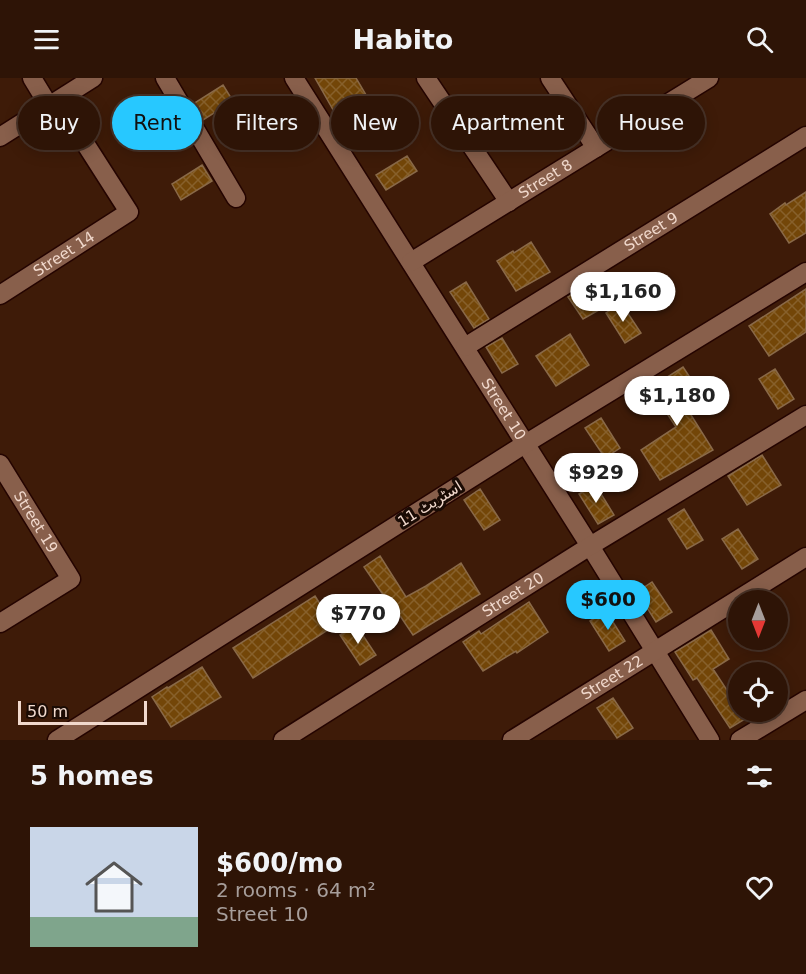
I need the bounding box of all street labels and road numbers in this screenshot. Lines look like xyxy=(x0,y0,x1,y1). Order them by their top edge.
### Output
street label: Street 8 xyxy=(515,156,576,202)
street label: Street 9 xyxy=(621,208,681,255)
street label: Street 14 xyxy=(30,228,98,280)
street label: Street 10 xyxy=(477,375,530,443)
street label: اسٹریٹ 11 xyxy=(395,477,465,531)
street label: Street 19 xyxy=(10,488,62,556)
street label: Street 20 xyxy=(479,569,547,621)
street label: Street 22 xyxy=(578,652,646,704)

